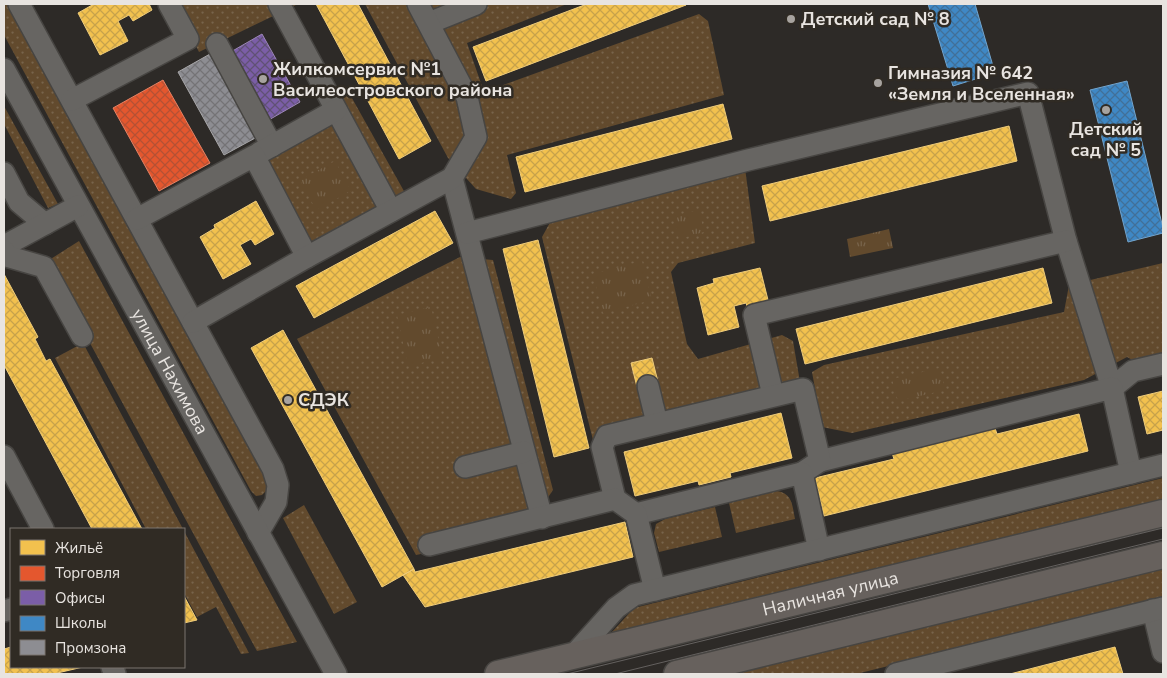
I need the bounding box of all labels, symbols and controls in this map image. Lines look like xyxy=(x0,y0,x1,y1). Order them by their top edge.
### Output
place label: Детский сад № 8 xyxy=(801,7,950,31)
marker: Детский сад № 8 xyxy=(785,13,797,25)
place label: Жилкомсервис №1 Василеостровского района xyxy=(273,57,512,102)
place label: Гимназия № 642 «Земля и Вселенная» xyxy=(888,61,1075,106)
marker: Жилкомсервис №1 Василеостровского района xyxy=(257,73,269,85)
marker: Гимназия № 642 «Земля и Вселенная» xyxy=(872,77,884,89)
marker: Детский сад № 5 xyxy=(1100,104,1112,116)
place label: Детский сад № 5 xyxy=(1069,117,1143,162)
street label: улица Нахимова xyxy=(126,304,214,439)
place label: СДЭК xyxy=(298,388,350,412)
marker: СДЭК xyxy=(282,394,294,406)
legend xyxy=(10,528,185,668)
text: Жильё xyxy=(55,538,103,558)
text: Торговля xyxy=(55,563,120,583)
street label: Наличная улица xyxy=(760,566,901,622)
text: Офисы xyxy=(55,588,105,608)
text: Школы xyxy=(55,613,107,633)
text: Промзона xyxy=(55,638,126,658)

